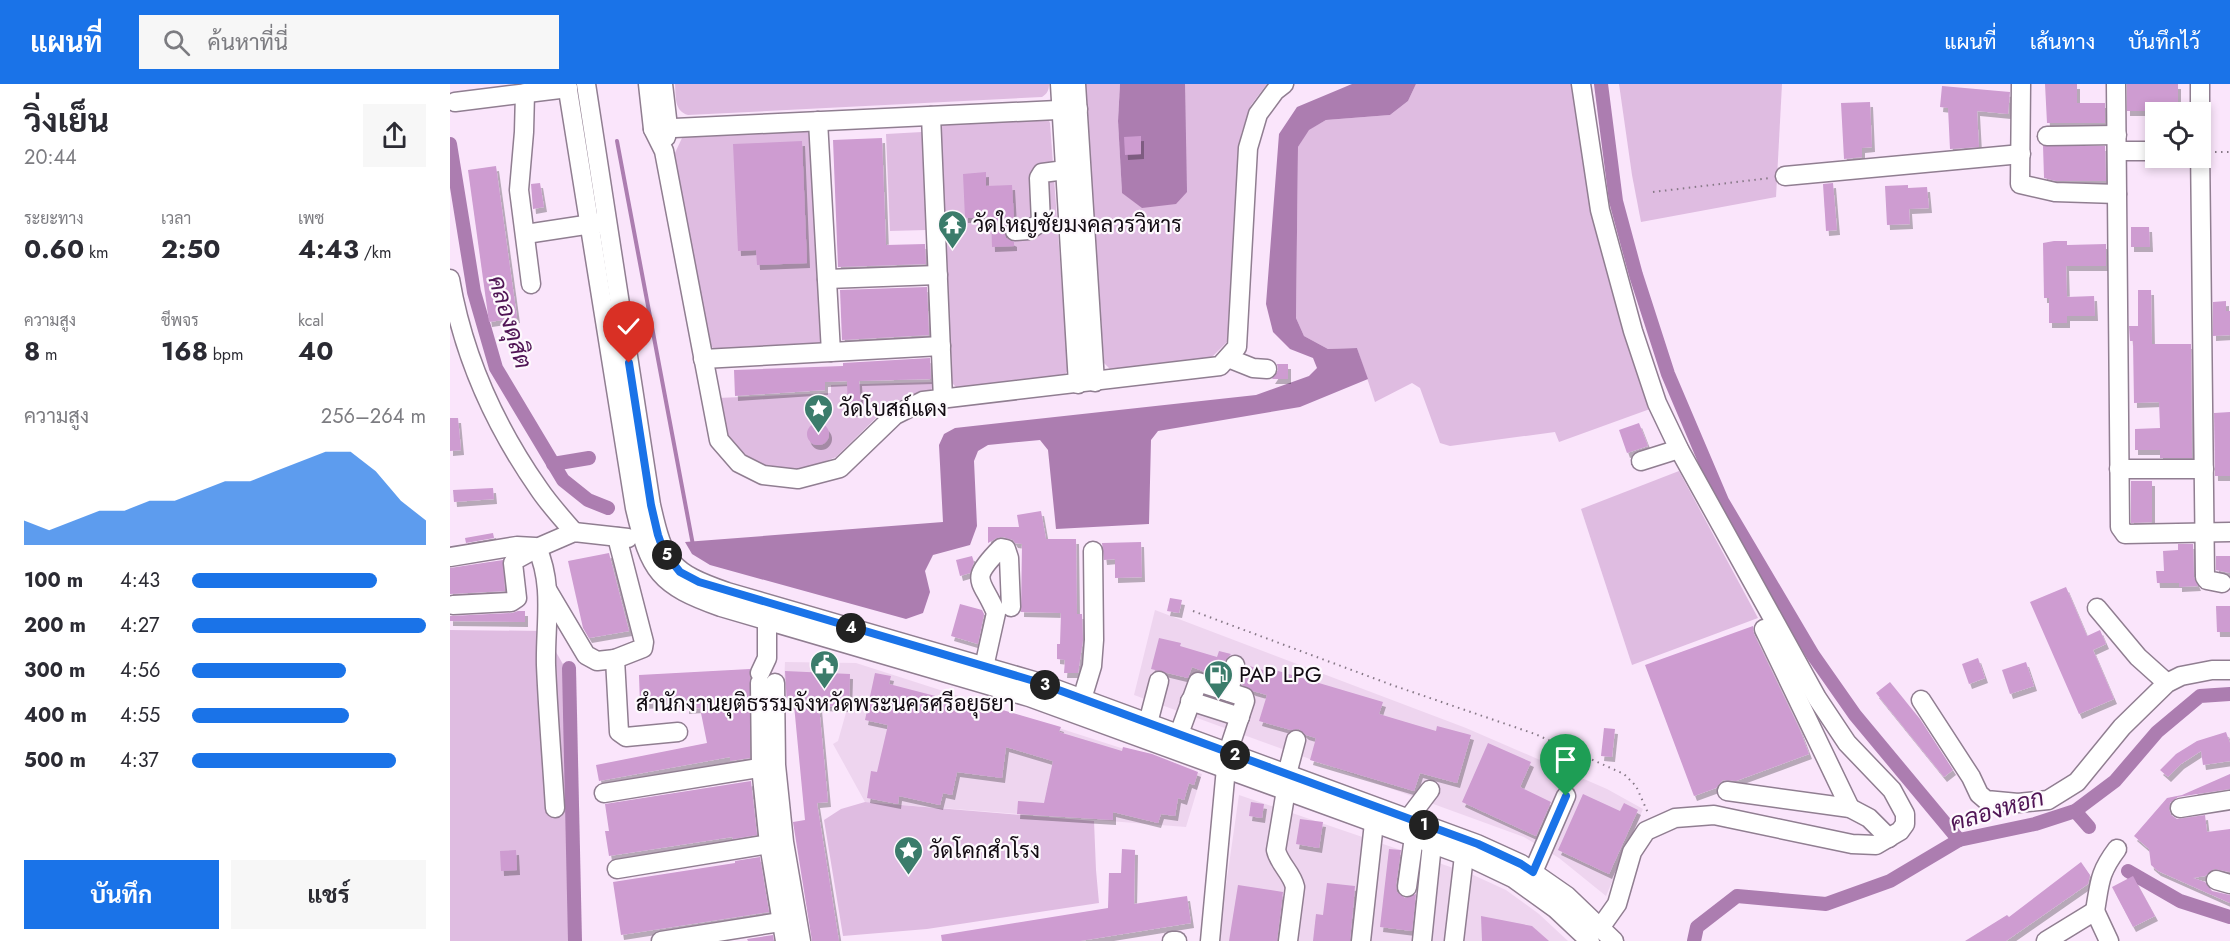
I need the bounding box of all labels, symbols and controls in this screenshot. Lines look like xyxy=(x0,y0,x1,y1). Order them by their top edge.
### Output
search box xyxy=(139,15,559,69)
text: แผนที่ xyxy=(30,22,103,63)
icon: search xyxy=(160,26,193,59)
text: ค้นหาที่นี่ xyxy=(208,26,288,58)
text: แผนที่ xyxy=(1944,27,1997,57)
text: เส้นทาง xyxy=(2030,27,2095,57)
text: บันทึกไว้ xyxy=(2128,27,2200,57)
text: วิ่งเย็น xyxy=(24,97,109,144)
map controls xyxy=(2145,102,2211,168)
button: locate xyxy=(2145,102,2211,168)
button: share xyxy=(363,104,426,167)
text: 20:44 xyxy=(24,143,77,172)
text: ระยะทาง xyxy=(24,207,84,230)
text: เวลา xyxy=(161,207,191,230)
text: เพซ xyxy=(298,207,324,230)
temple icon: วัดใหญ่ชัยมงคลวรวิหาร xyxy=(936,208,968,250)
place label: วัดใหญ่ชัยมงคลวรวิหาร xyxy=(973,208,1182,240)
text: 0.60 xyxy=(24,230,84,268)
text: 2:50 xyxy=(161,230,220,268)
text: 4:43 xyxy=(298,230,359,268)
text: km xyxy=(84,241,109,264)
text: /km xyxy=(359,241,391,264)
water label: คลองดุสิต xyxy=(480,271,541,373)
pin xyxy=(603,301,654,363)
text: ความสูง xyxy=(24,309,76,332)
text: ชีพจร xyxy=(161,309,199,332)
text: kcal xyxy=(298,309,324,332)
icon: check xyxy=(612,310,645,343)
text: 8 xyxy=(24,332,40,370)
text: 168 xyxy=(161,332,208,370)
text: 40 xyxy=(298,332,333,370)
text: m xyxy=(40,343,58,366)
text: bpm xyxy=(208,343,243,366)
place icon: วัดโบสถ์แดง xyxy=(802,392,834,434)
place label: วัดโบสถ์แดง xyxy=(839,392,947,424)
text: ความสูง xyxy=(24,402,89,431)
text: 256–264 m xyxy=(321,402,426,431)
pin: 5 xyxy=(652,540,682,570)
text: 5 xyxy=(662,543,672,566)
text: 100 m xyxy=(24,566,83,595)
text: 4:43 xyxy=(120,566,160,595)
text: 200 m xyxy=(24,611,86,640)
text: 4:27 xyxy=(120,611,160,640)
pin: 4 xyxy=(836,613,866,643)
text: 4 xyxy=(845,616,857,639)
public building icon: สำนักงานยุติธรรมจังหวัดพระนครศรีอยุธยา xyxy=(809,648,841,690)
text: 300 m xyxy=(24,656,85,685)
text: 4:56 xyxy=(120,656,160,685)
fuel station icon: PAP LPG xyxy=(1202,658,1234,700)
place label: PAP LPG xyxy=(1239,658,1322,690)
pin: 3 xyxy=(1030,670,1060,700)
text: 3 xyxy=(1040,673,1050,696)
place label: สำนักงานยุติธรรมจังหวัดพระนครศรีอยุธยา xyxy=(636,687,1014,719)
text: 400 m xyxy=(24,701,87,730)
text: 4:55 xyxy=(120,701,160,730)
pin xyxy=(1540,734,1591,796)
pin: 2 xyxy=(1220,740,1250,770)
text: 2 xyxy=(1230,743,1240,766)
icon: arrive xyxy=(1549,743,1582,776)
text: 500 m xyxy=(24,746,86,775)
text: 4:37 xyxy=(120,746,159,775)
water label: คลองหอก xyxy=(1946,779,2048,840)
pin: 1 xyxy=(1409,810,1439,840)
text: 1 xyxy=(1420,813,1428,836)
place icon: วัดโคกสำโรง xyxy=(892,834,924,876)
place label: วัดโคกสำโรง xyxy=(929,834,1040,866)
button: บันทึก xyxy=(24,860,219,929)
button: แชร์ xyxy=(231,860,426,929)

